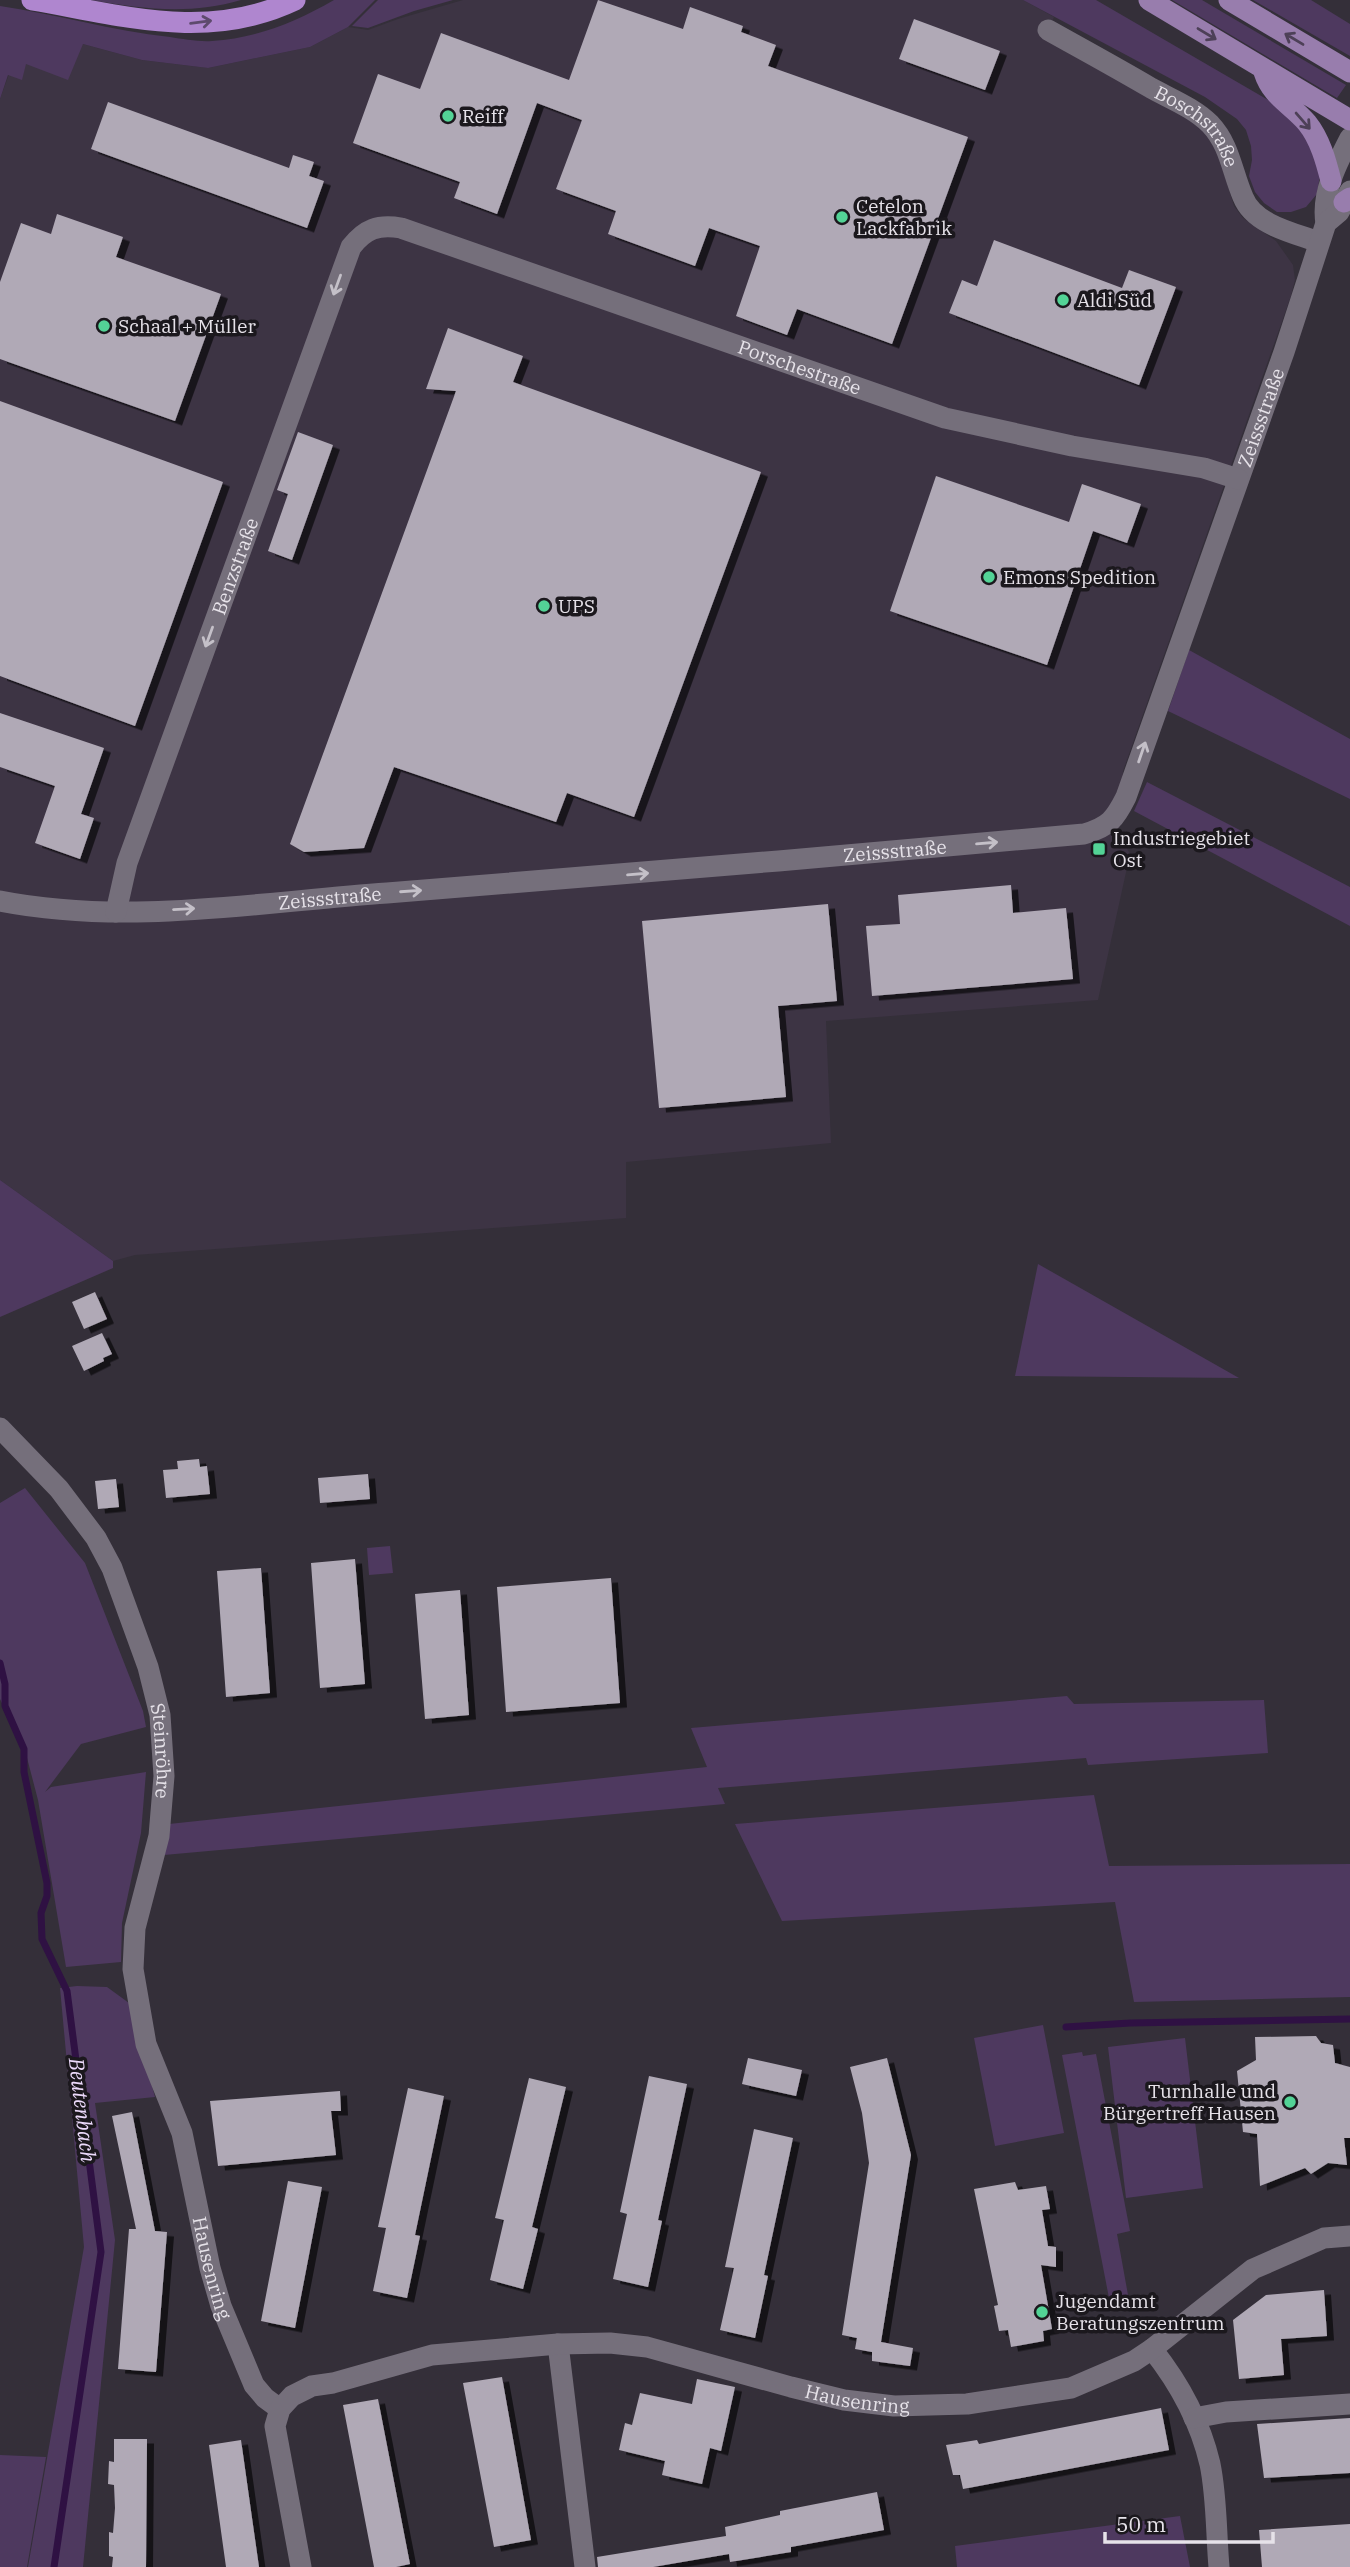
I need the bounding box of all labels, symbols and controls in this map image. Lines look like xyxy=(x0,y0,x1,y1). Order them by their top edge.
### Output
one-way arrow xyxy=(189,16,212,29)
one-way arrow xyxy=(1196,28,1216,42)
one-way arrow xyxy=(1285,32,1305,46)
street label: Boschstraße xyxy=(1151,80,1244,170)
place label: Reiff xyxy=(462,104,505,128)
marker: Reiff xyxy=(440,108,456,124)
one-way arrow xyxy=(1295,112,1311,130)
place label: Cetelon Lackfabrik xyxy=(856,194,952,240)
marker: Cetelon Lackfabrik xyxy=(834,209,850,225)
one-way arrow xyxy=(330,274,342,296)
place label: Aldi Süd xyxy=(1077,288,1152,312)
marker: Aldi Süd xyxy=(1055,292,1071,308)
place label: Schaal + Müller xyxy=(118,314,256,338)
marker: Schaal + Müller xyxy=(96,318,112,334)
street label: Porschestraße xyxy=(735,335,864,400)
street label: Zeissstraße xyxy=(1232,365,1289,470)
street label: Benzstraße xyxy=(206,514,264,618)
place label: Emons Spedition xyxy=(1003,565,1156,589)
marker: Emons Spedition xyxy=(981,569,997,585)
place label: UPS xyxy=(558,594,595,618)
marker: UPS xyxy=(536,598,552,614)
one-way arrow xyxy=(202,626,214,648)
one-way arrow xyxy=(1137,742,1149,764)
place label: Industriegebiet Ost xyxy=(1113,826,1250,872)
street label: Zeissstraße xyxy=(842,834,948,867)
one-way arrow xyxy=(975,836,997,849)
marker: Industriegebiet Ost xyxy=(1091,841,1107,857)
one-way arrow xyxy=(626,867,649,880)
street label: Zeissstraße xyxy=(277,881,382,915)
one-way arrow xyxy=(399,884,422,897)
one-way arrow xyxy=(173,902,196,915)
street label: Steinröhre xyxy=(145,1700,176,1800)
water label: Beutenbach xyxy=(63,2055,103,2164)
place label: Turnhalle und Bürgertreff Hausen xyxy=(1103,2079,1276,2125)
marker: Turnhalle und Bürgertreff Hausen xyxy=(1282,2094,1298,2110)
street label: Hausenring xyxy=(188,2214,238,2324)
place label: Jugendamt Beratungszentrum xyxy=(1056,2289,1225,2335)
marker: Jugendamt Beratungszentrum xyxy=(1034,2304,1050,2320)
street label: Hausenring xyxy=(803,2379,910,2419)
scale bar xyxy=(1105,2500,1273,2544)
text: 50 m xyxy=(1116,2510,1166,2538)

